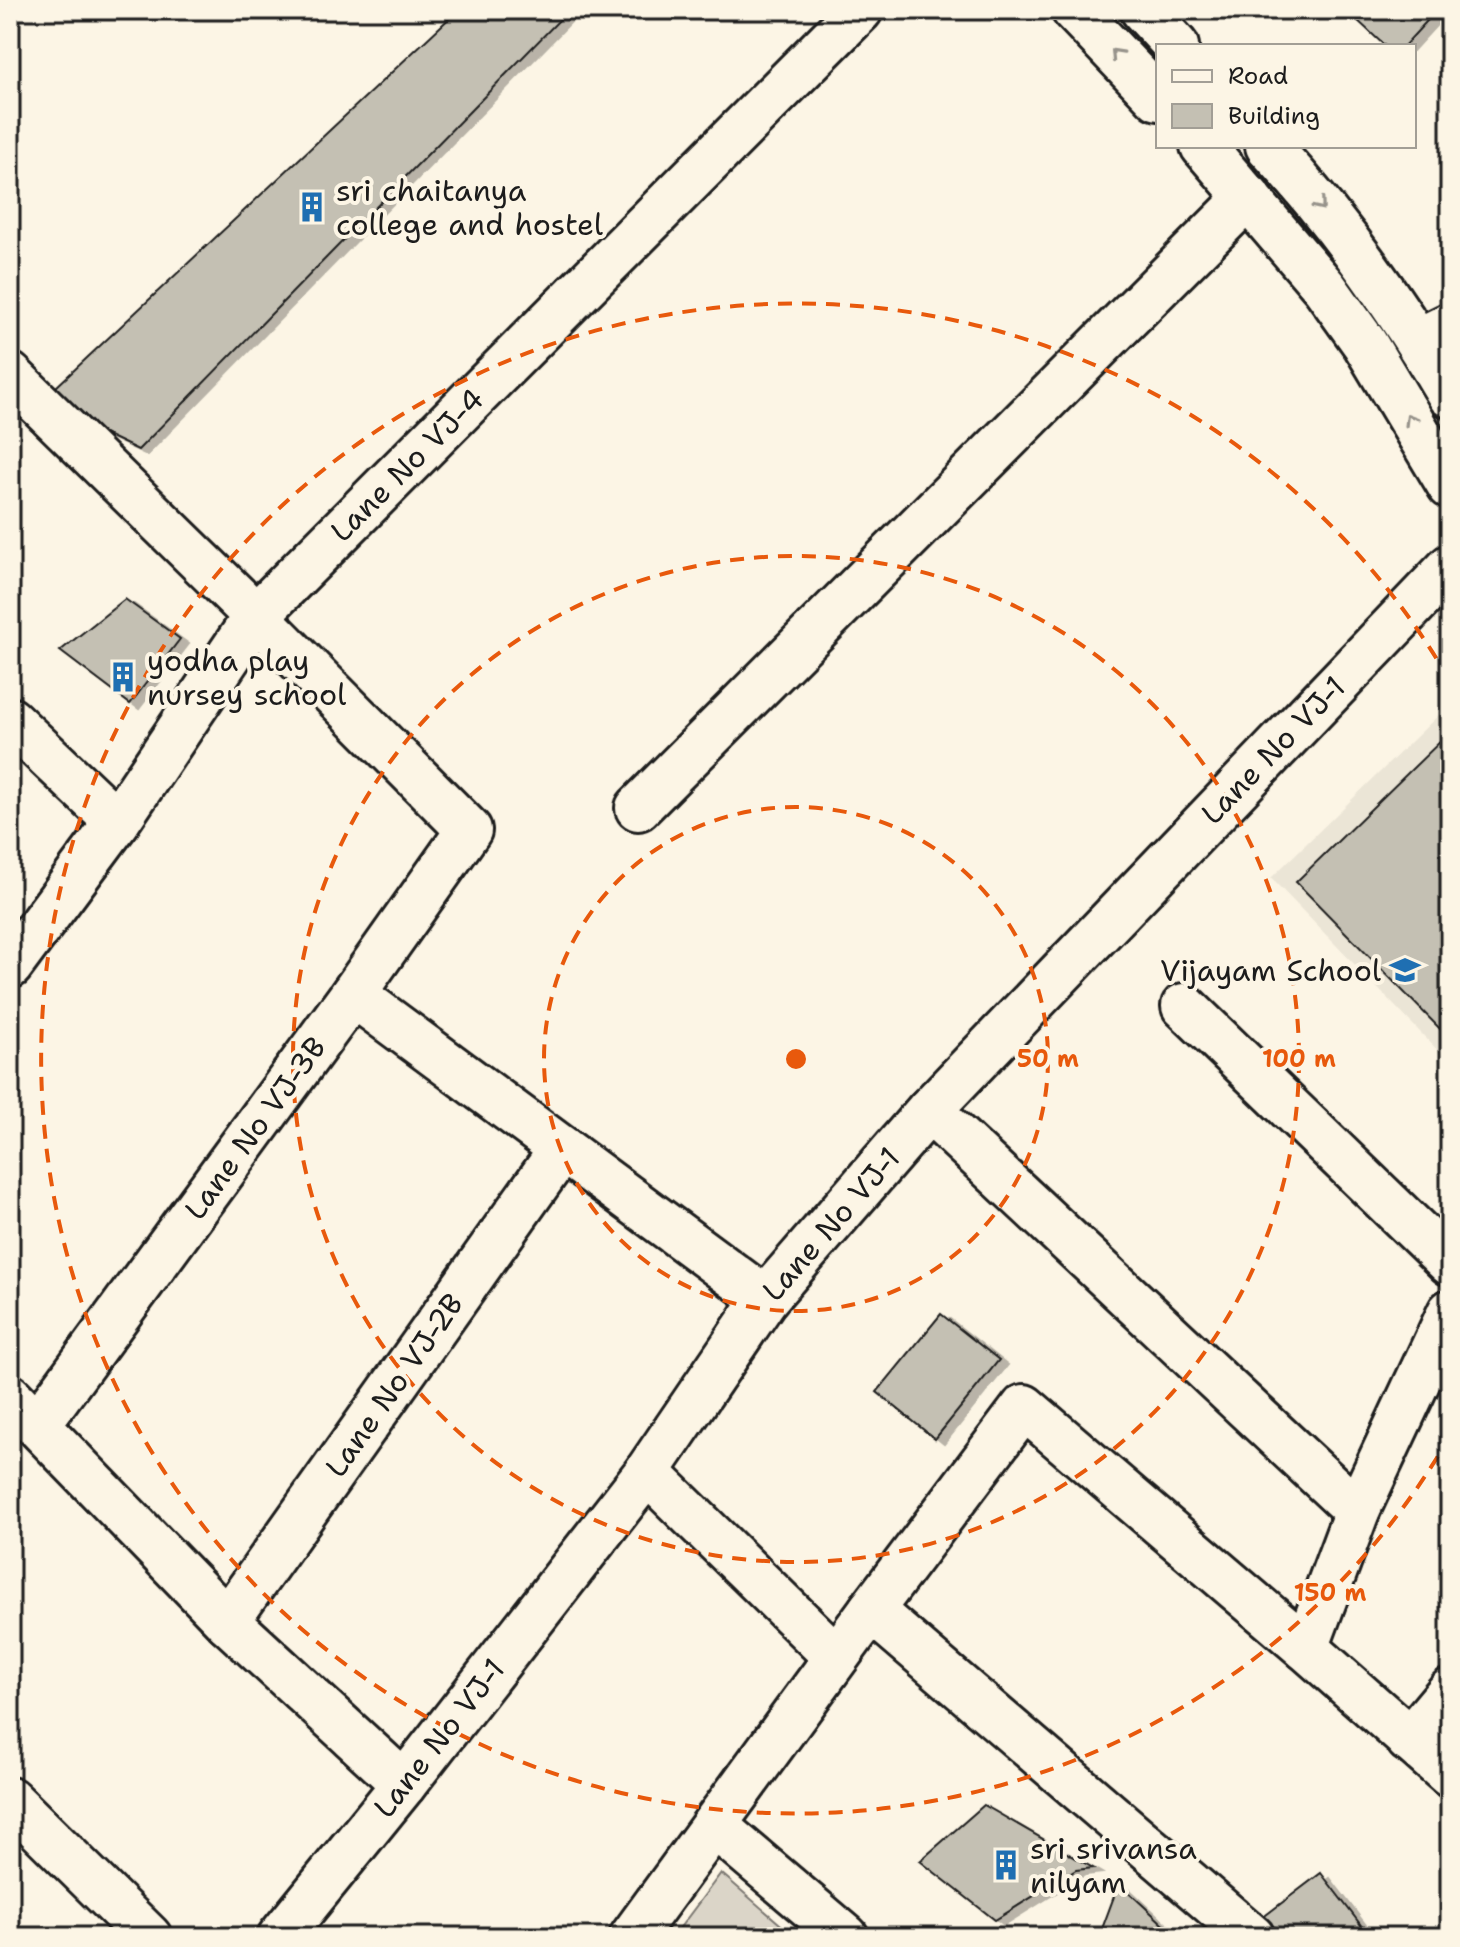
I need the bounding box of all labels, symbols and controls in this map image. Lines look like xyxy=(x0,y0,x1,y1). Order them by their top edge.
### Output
legend xyxy=(1156,44,1416,148)
one-way arrow xyxy=(1111,49,1126,63)
text: Road xyxy=(1228,60,1288,92)
text: Building xyxy=(1228,100,1320,132)
place label: sri chaitanya college and hostel xyxy=(336,170,603,245)
building icon: sri chaitanya college and hostel xyxy=(295,190,329,224)
one-way arrow xyxy=(1310,195,1325,210)
street label: Lane No VJ-4 xyxy=(321,379,493,551)
one-way arrow xyxy=(1404,413,1420,428)
place label: yodha play nursey school xyxy=(147,640,346,715)
building icon: yodha play nursey school xyxy=(106,660,140,694)
street label: Lane No VJ-1 xyxy=(1192,667,1354,833)
place label: Vijayam School xyxy=(1160,950,1381,991)
school or university icon: Vijayam School xyxy=(1388,953,1422,987)
street label: Lane No VJ-3B xyxy=(175,1028,335,1228)
text: 50 m xyxy=(1017,1043,1079,1075)
text: 100 m xyxy=(1262,1043,1336,1075)
centre of rings xyxy=(782,1045,810,1073)
street label: Lane No VJ-1 xyxy=(753,1138,909,1310)
street label: Lane No VJ-2B xyxy=(315,1285,473,1485)
text: 150 m xyxy=(1294,1577,1366,1609)
street label: Lane No VJ-1 xyxy=(364,1650,514,1826)
place label: sri srivansa nilyam xyxy=(1030,1828,1197,1903)
building icon: sri srivansa nilyam xyxy=(989,1848,1023,1882)

